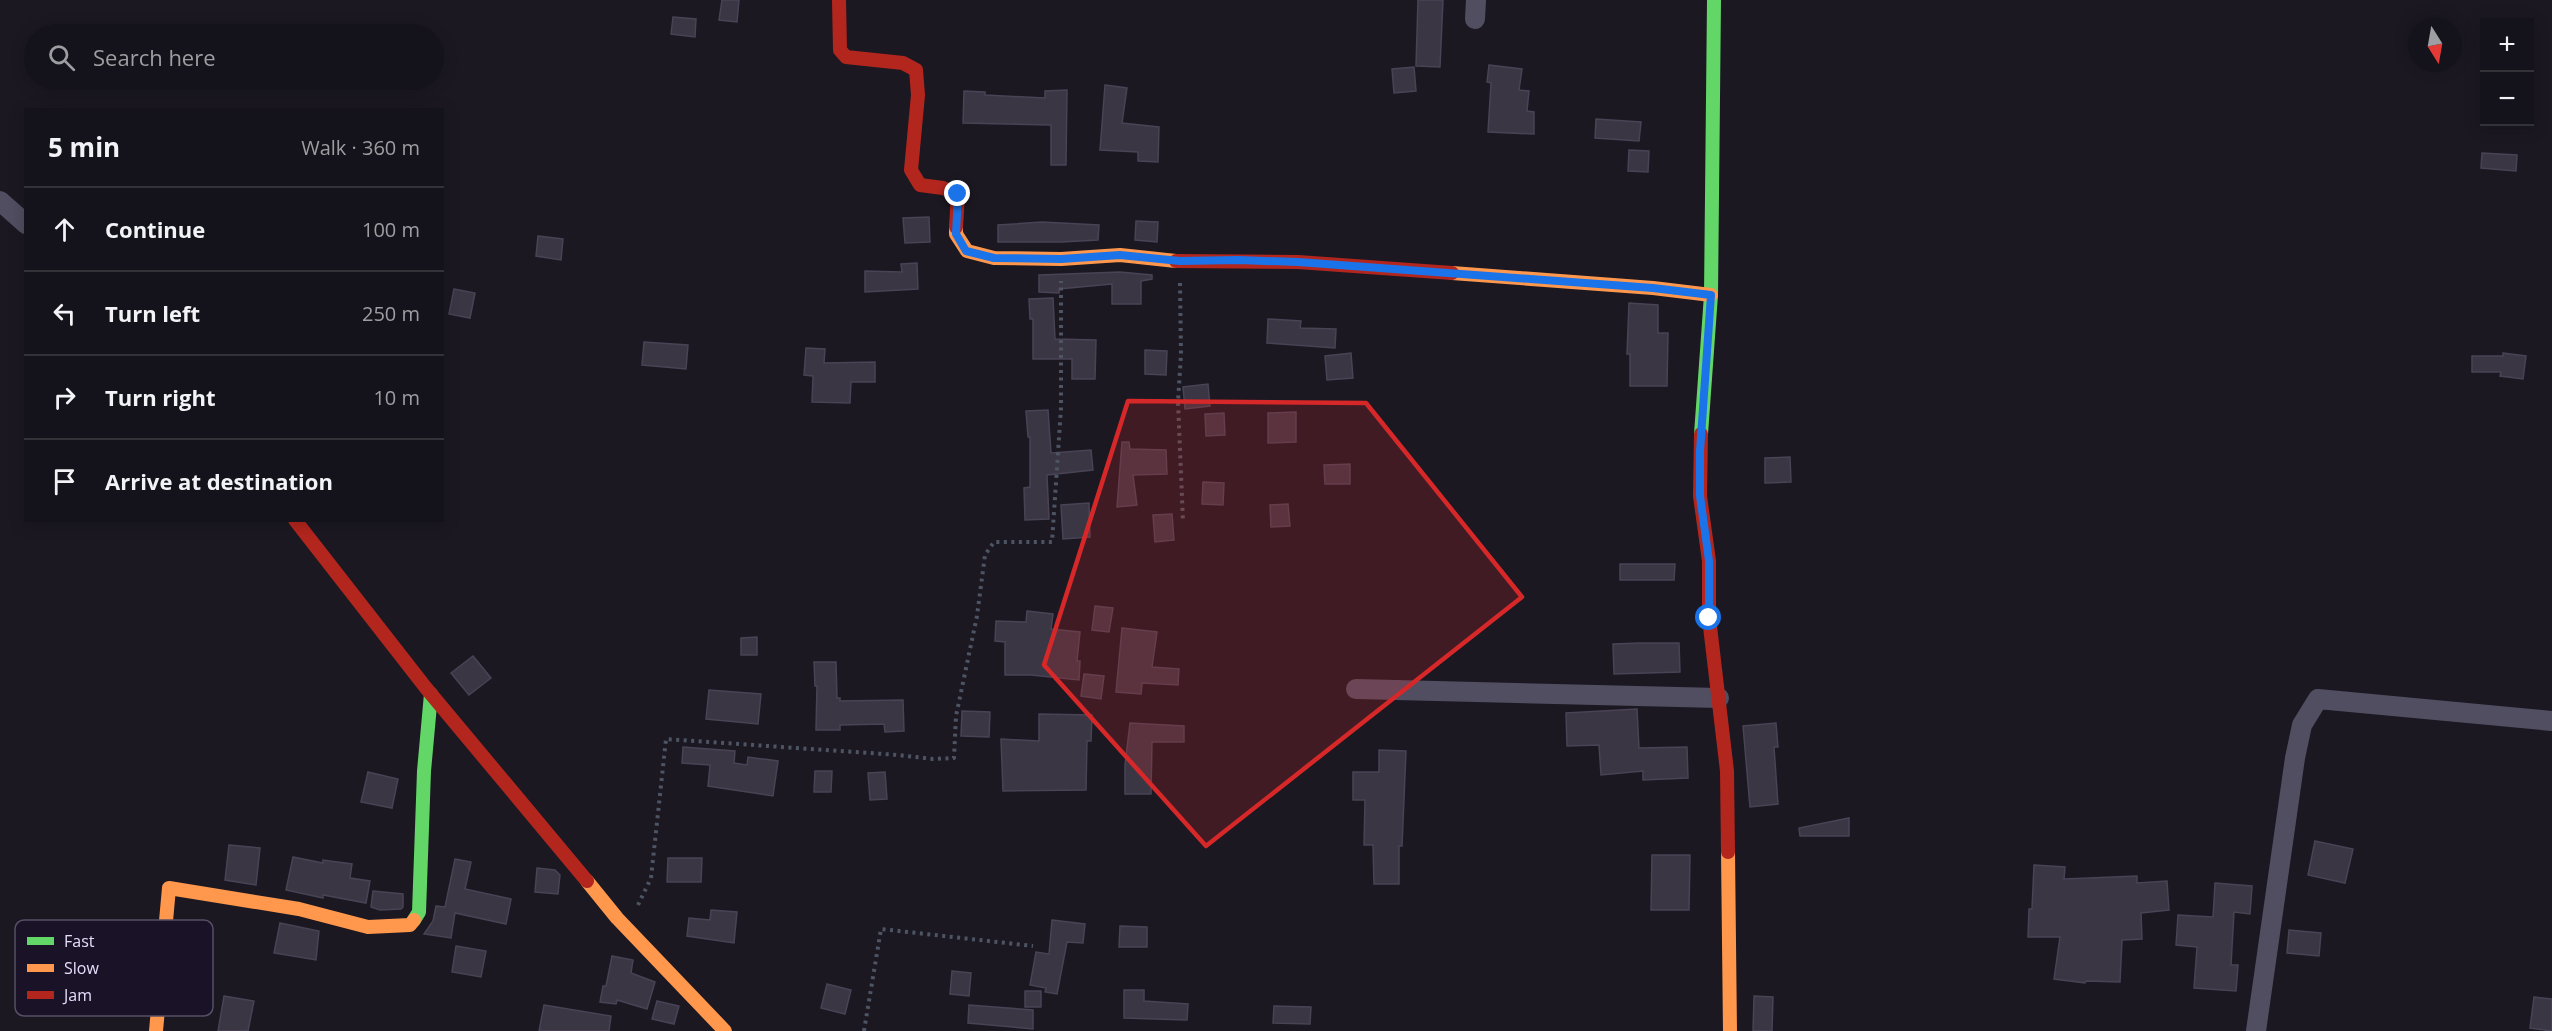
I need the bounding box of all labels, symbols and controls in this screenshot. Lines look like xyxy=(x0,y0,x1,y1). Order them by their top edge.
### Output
north arrow xyxy=(2408,18,2462,72)
map controls xyxy=(2480,18,2534,126)
button: + xyxy=(2480,18,2534,72)
search box xyxy=(24,24,444,90)
icon: search xyxy=(45,41,78,74)
text: Search here xyxy=(93,42,216,72)
button: − xyxy=(2480,72,2534,126)
text: 5 min xyxy=(48,129,120,165)
text: Walk · 360 m xyxy=(301,134,420,161)
route end xyxy=(944,180,970,206)
icon: ahead xyxy=(48,213,81,246)
text: Continue xyxy=(105,214,205,244)
text: 100 m xyxy=(362,216,420,243)
icon: left xyxy=(48,297,81,330)
text: Turn left xyxy=(105,298,200,328)
text: 250 m xyxy=(362,300,420,327)
icon: right xyxy=(48,381,81,414)
text: Turn right xyxy=(105,382,216,412)
text: 10 m xyxy=(373,384,420,411)
icon: arrive xyxy=(48,465,81,498)
text: Arrive at destination xyxy=(105,466,333,496)
route start xyxy=(1695,604,1721,630)
legend xyxy=(15,920,213,1016)
text: Fast xyxy=(64,930,95,952)
text: Slow xyxy=(64,957,99,979)
text: Jam xyxy=(62,984,92,1006)

